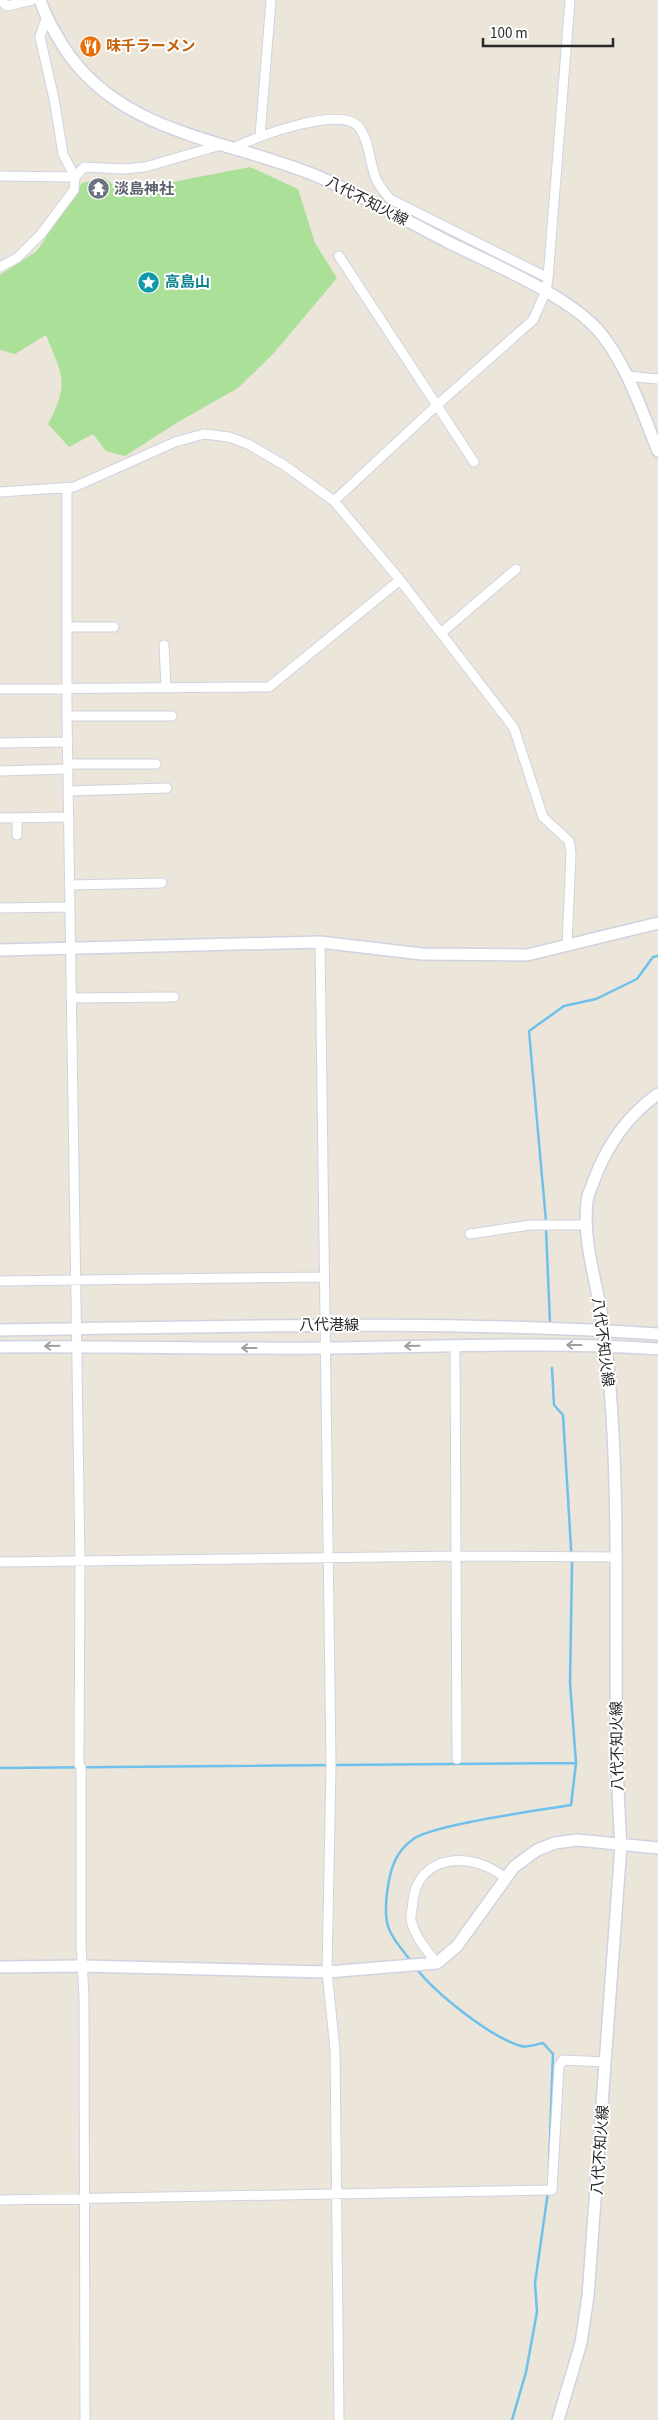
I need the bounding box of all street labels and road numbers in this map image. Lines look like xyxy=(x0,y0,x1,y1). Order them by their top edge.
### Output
street label: 八代不知火線 xyxy=(322,172,412,231)
street label: 八代不知火線 xyxy=(587,1296,618,1388)
street label: 八代港線 xyxy=(299,1315,359,1336)
street label: 八代不知火線 xyxy=(606,1701,629,1791)
street label: 八代不知火線 xyxy=(587,2104,614,2196)

